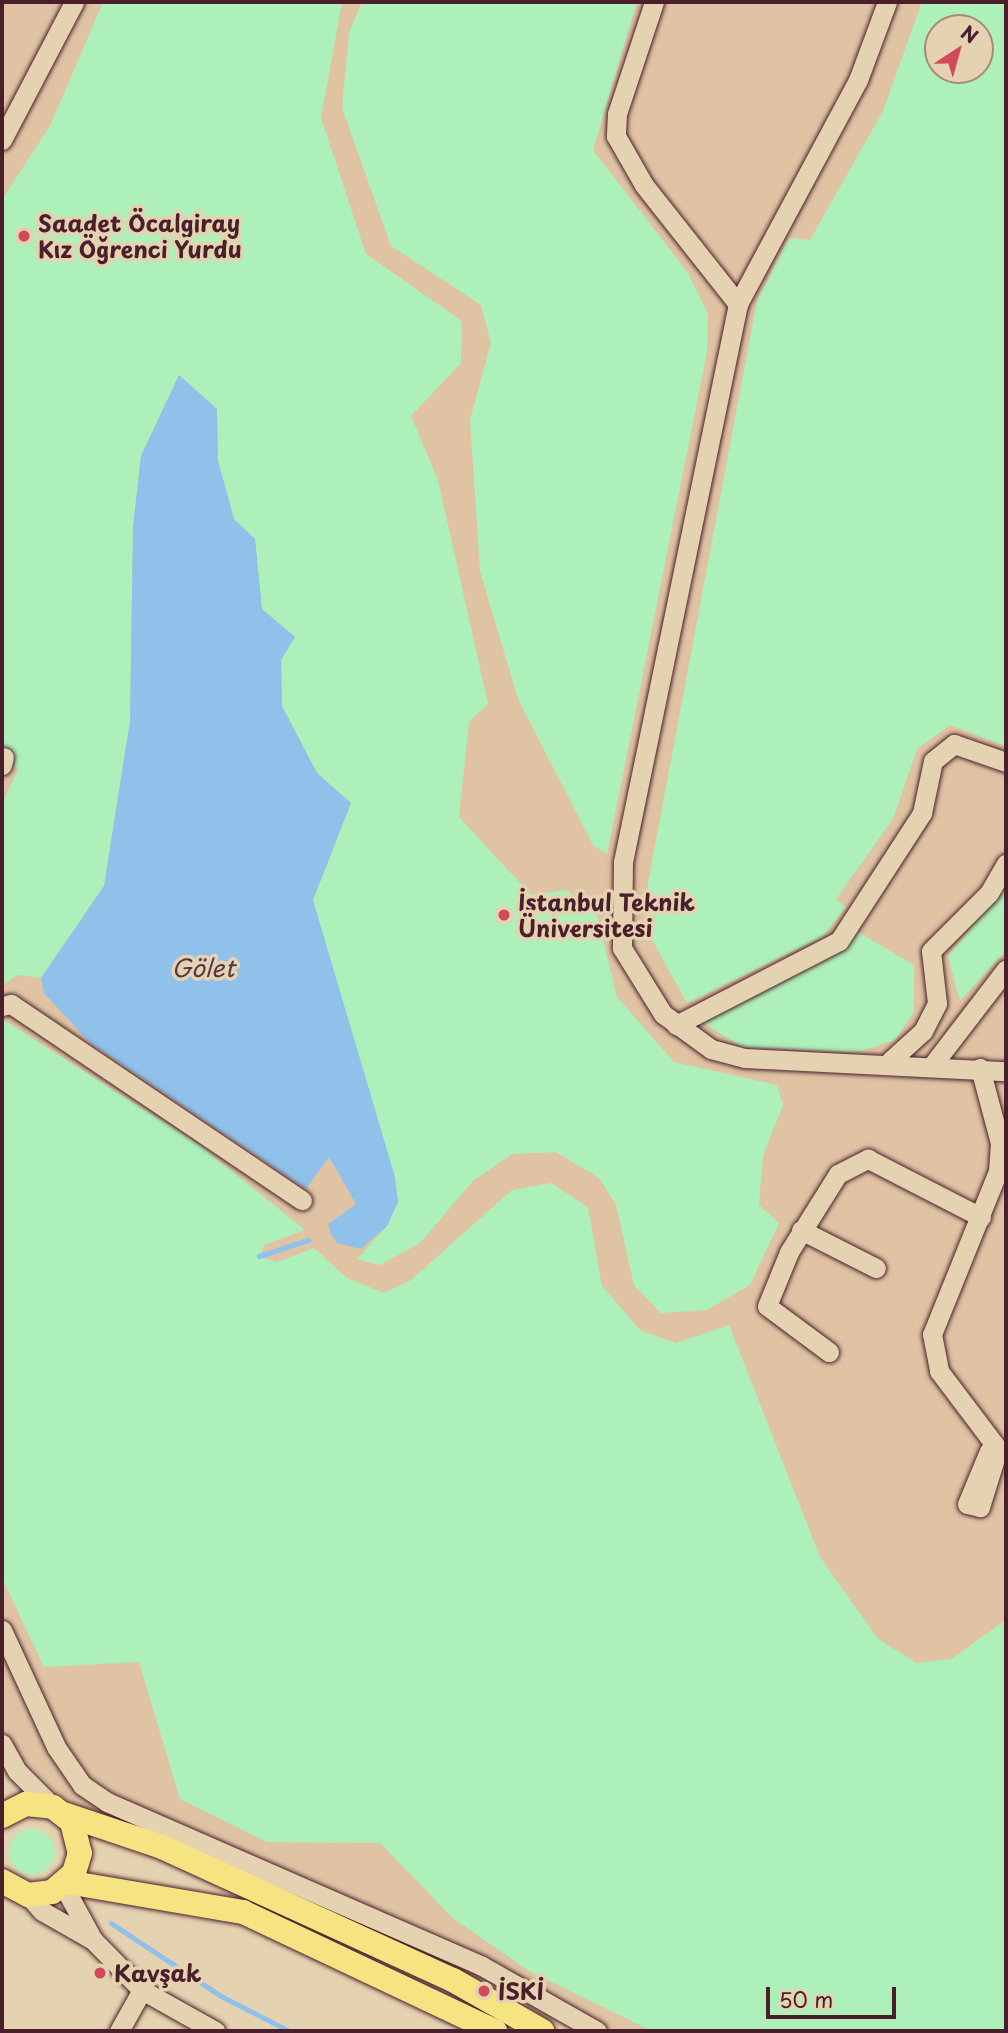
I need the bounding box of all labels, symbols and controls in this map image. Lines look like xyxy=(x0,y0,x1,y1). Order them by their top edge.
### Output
north arrow xyxy=(924,14,994,84)
text: N xyxy=(956,18,984,49)
place label: Saadet Öcalgiray Kız Öğrenci Yurdu xyxy=(38,209,243,263)
marker: Saadet Öcalgiray Kız Öğrenci Yurdu xyxy=(16,228,32,244)
place label: İstanbul Teknik Üniversitesi xyxy=(518,888,695,942)
marker: İstanbul Teknik Üniversitesi xyxy=(496,907,512,923)
water label: Gölet xyxy=(171,954,235,982)
place label: Kavşak xyxy=(114,1959,201,1987)
marker: Kavşak xyxy=(92,1965,108,1981)
scale bar xyxy=(770,1974,900,2018)
place label: İSKİ xyxy=(498,1977,544,2005)
marker: İSKİ xyxy=(476,1983,492,1999)
text: 50 m xyxy=(779,1983,833,2015)

